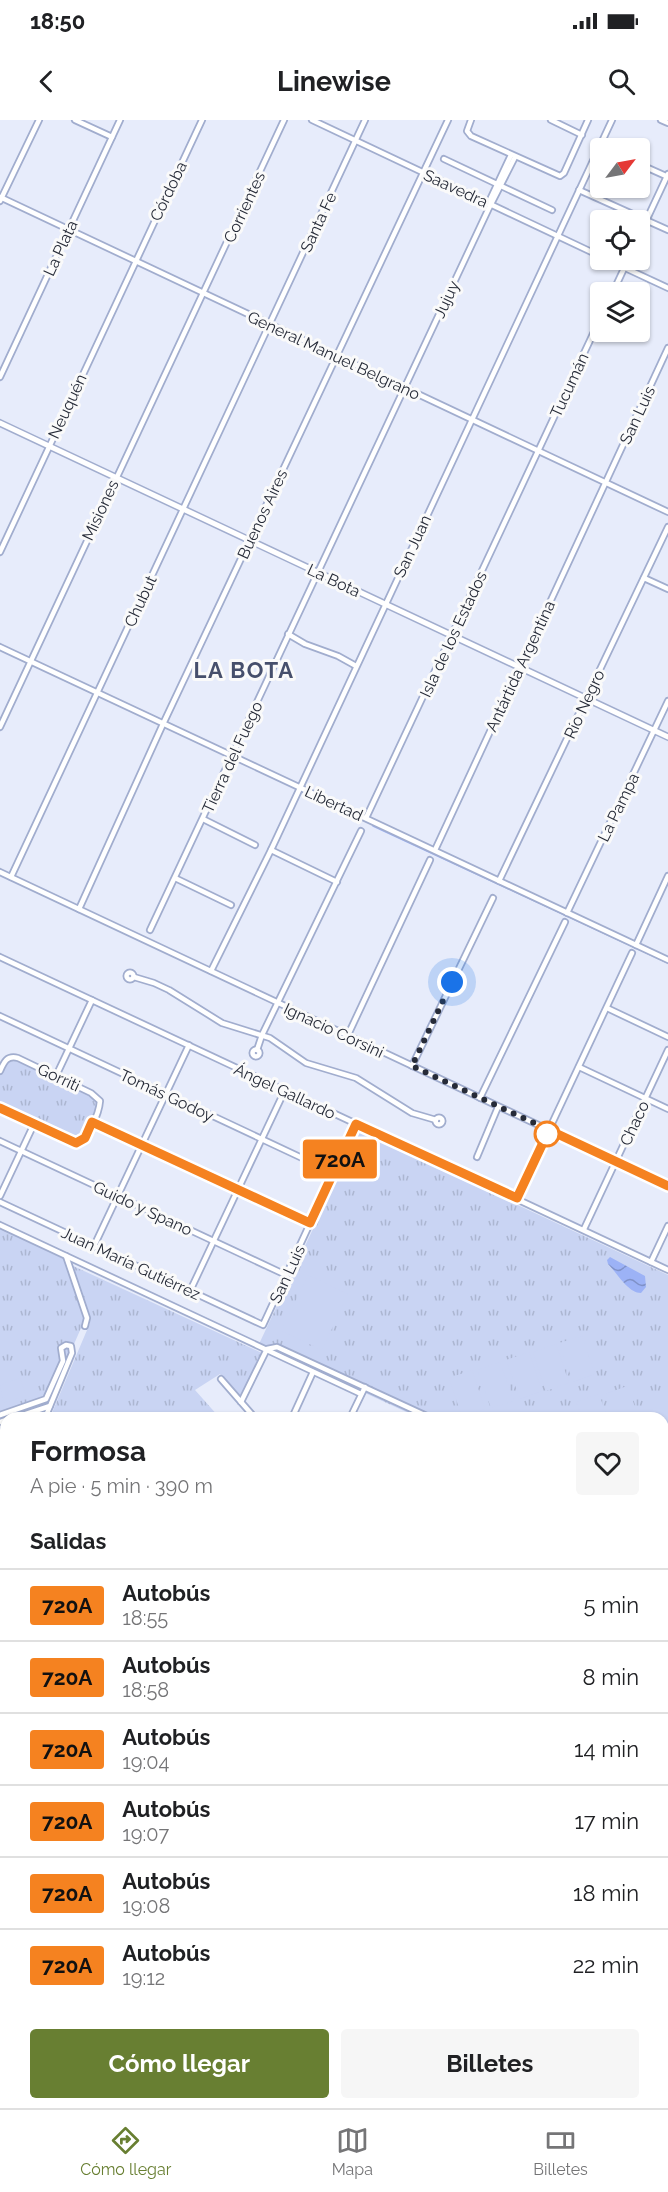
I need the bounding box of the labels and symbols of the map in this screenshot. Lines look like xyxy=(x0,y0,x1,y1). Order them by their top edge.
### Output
north arrow xyxy=(590,138,650,198)
street label: Córdoba xyxy=(146,158,191,224)
street label: Saavedra xyxy=(421,165,491,212)
street label: Corrientes xyxy=(220,168,269,246)
street label: Santa Fe xyxy=(296,189,341,255)
street label: La Plata xyxy=(39,217,82,279)
street label: Jujuy xyxy=(430,277,463,321)
street label: General Manuel Belgrano xyxy=(245,307,423,404)
street label: Tucumán xyxy=(546,350,593,420)
street label: Neuquén xyxy=(44,371,91,442)
street label: San Luis xyxy=(616,383,659,447)
street label: Buenos Aires xyxy=(233,466,292,562)
street label: Misiones xyxy=(78,477,123,544)
street label: San Juan xyxy=(390,512,435,580)
street label: La Bota xyxy=(304,560,363,601)
street label: Isla de los Estados xyxy=(416,568,491,700)
street label: Chubut xyxy=(120,572,161,630)
street label: Antártida Argentina xyxy=(482,598,559,735)
district label: LA BOTA xyxy=(194,657,294,683)
street label: Río Negro xyxy=(560,667,609,742)
street label: Tierra del Fuego xyxy=(198,698,267,816)
street label: La Pampa xyxy=(594,770,643,845)
street label: Libertad xyxy=(302,782,366,825)
your location xyxy=(437,967,467,997)
street label: Ignacio Corsini xyxy=(281,999,387,1062)
street label: Gorriti xyxy=(35,1059,83,1095)
street label: Ángel Gallardo xyxy=(231,1059,339,1123)
street label: Tomás Godoy xyxy=(117,1065,217,1126)
street label: Chaco xyxy=(616,1098,653,1149)
unlabelled marker xyxy=(534,1121,560,1147)
line badge: 720A xyxy=(298,1140,382,1178)
street label: Guido y Spano xyxy=(90,1177,195,1240)
street label: Juan María Gutiérrez xyxy=(58,1223,203,1304)
street label: San Luis xyxy=(266,1242,309,1306)

